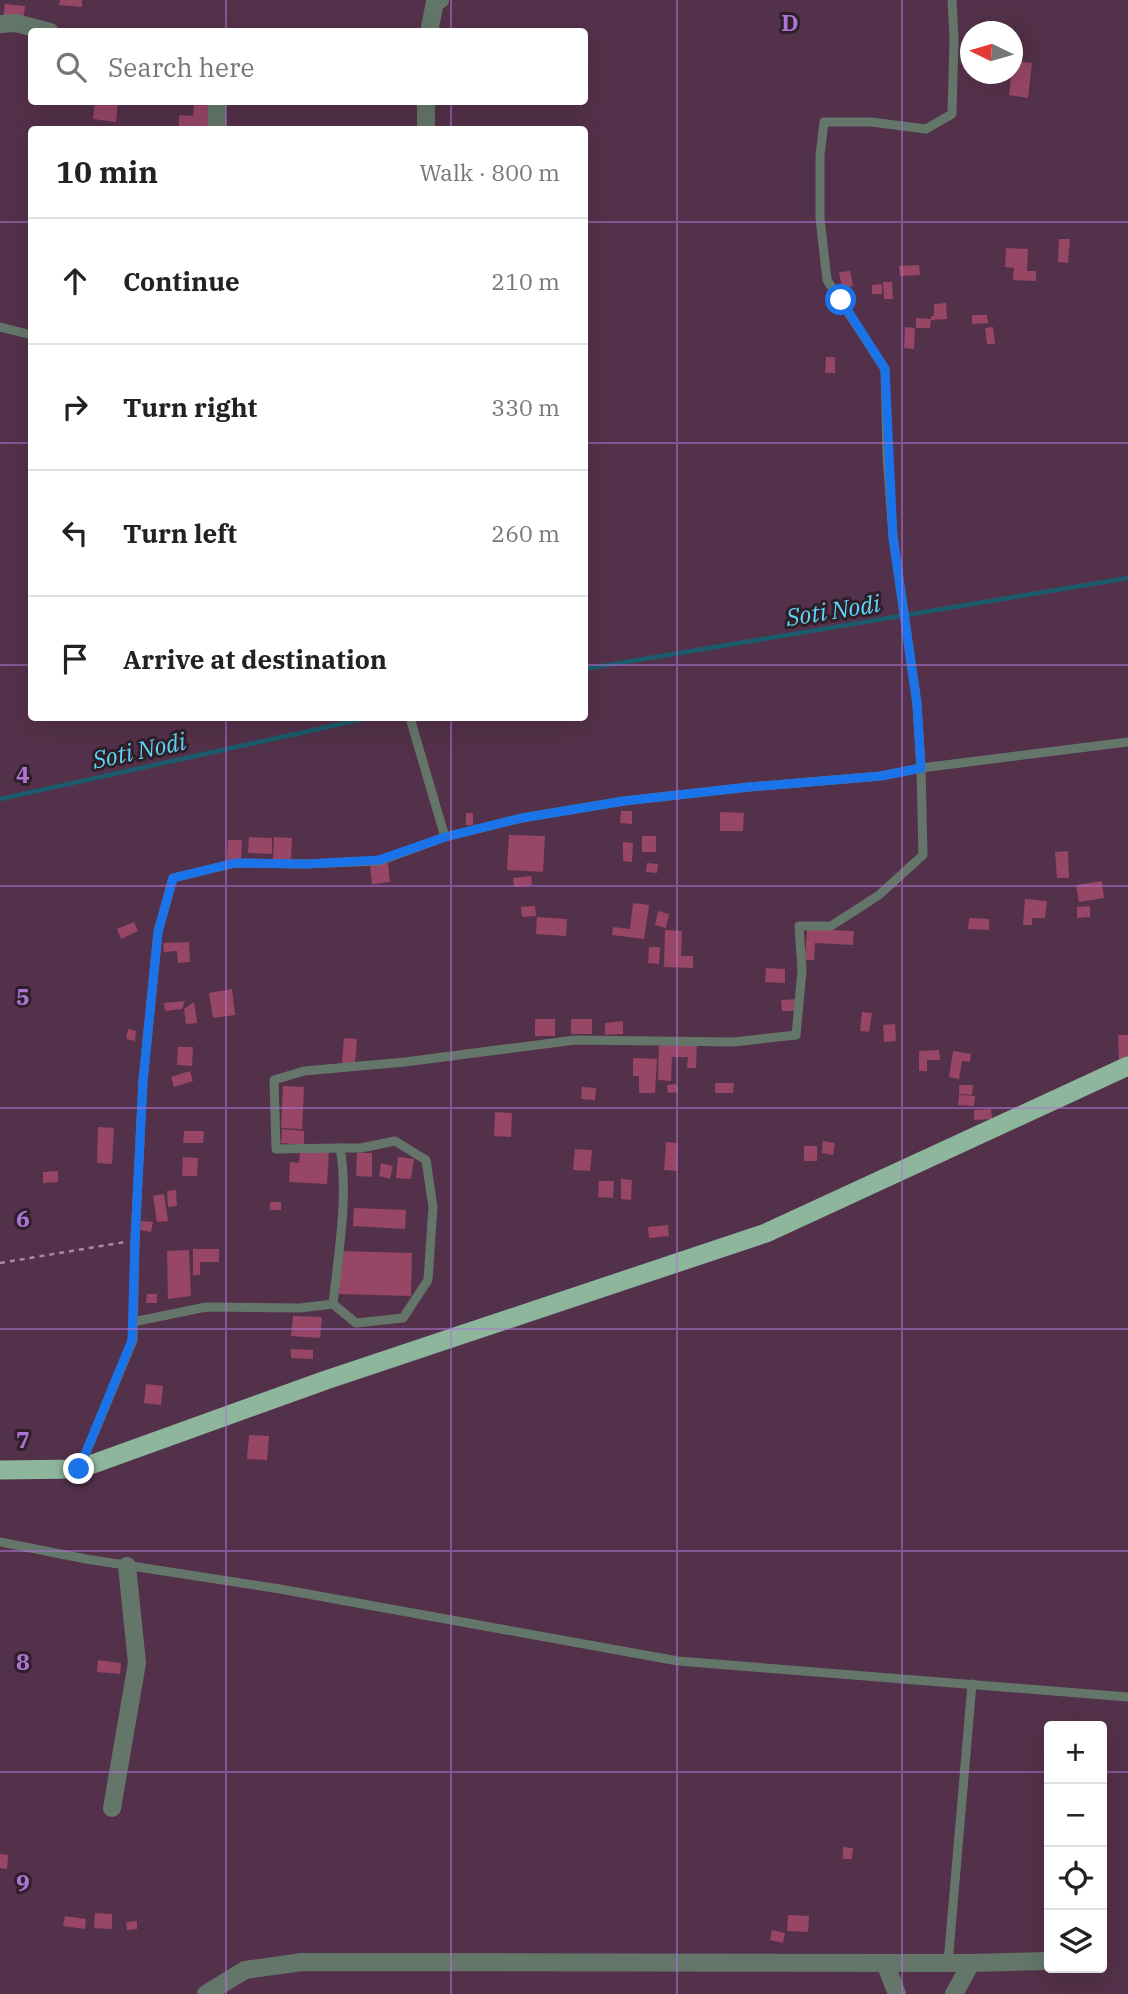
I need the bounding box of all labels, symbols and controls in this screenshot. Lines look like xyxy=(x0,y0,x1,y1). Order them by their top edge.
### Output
text: D xyxy=(781,7,799,37)
north arrow xyxy=(960,21,1023,84)
search box xyxy=(28,28,588,105)
icon: search xyxy=(52,48,90,86)
text: Search here xyxy=(108,50,254,84)
text: 10 min xyxy=(56,152,158,191)
text: Walk · 800 m xyxy=(419,157,560,187)
icon: ahead xyxy=(56,262,94,300)
text: Continue xyxy=(123,264,240,298)
text: 210 m xyxy=(491,266,560,296)
route start xyxy=(825,284,856,315)
icon: right xyxy=(56,388,94,426)
text: Turn right xyxy=(123,390,257,424)
text: 330 m xyxy=(491,392,560,422)
icon: left xyxy=(56,514,94,552)
text: Turn left xyxy=(123,516,237,550)
text: 260 m xyxy=(491,518,560,548)
water label: Soti Nodi xyxy=(783,587,883,633)
icon: arrive xyxy=(56,640,94,678)
text: Arrive at destination xyxy=(123,642,387,676)
water label: Soti Nodi xyxy=(88,724,190,776)
text: 4 xyxy=(16,759,30,789)
text: 5 xyxy=(16,981,30,1011)
text: 6 xyxy=(16,1203,30,1233)
text: 7 xyxy=(16,1424,30,1454)
route end xyxy=(63,1453,94,1484)
text: 8 xyxy=(16,1646,30,1676)
map controls xyxy=(1044,1721,1107,1973)
button: + xyxy=(1044,1721,1107,1784)
button: − xyxy=(1044,1784,1107,1847)
button: locate xyxy=(1044,1847,1107,1910)
text: 9 xyxy=(16,1867,30,1897)
button: layers xyxy=(1044,1910,1107,1973)

